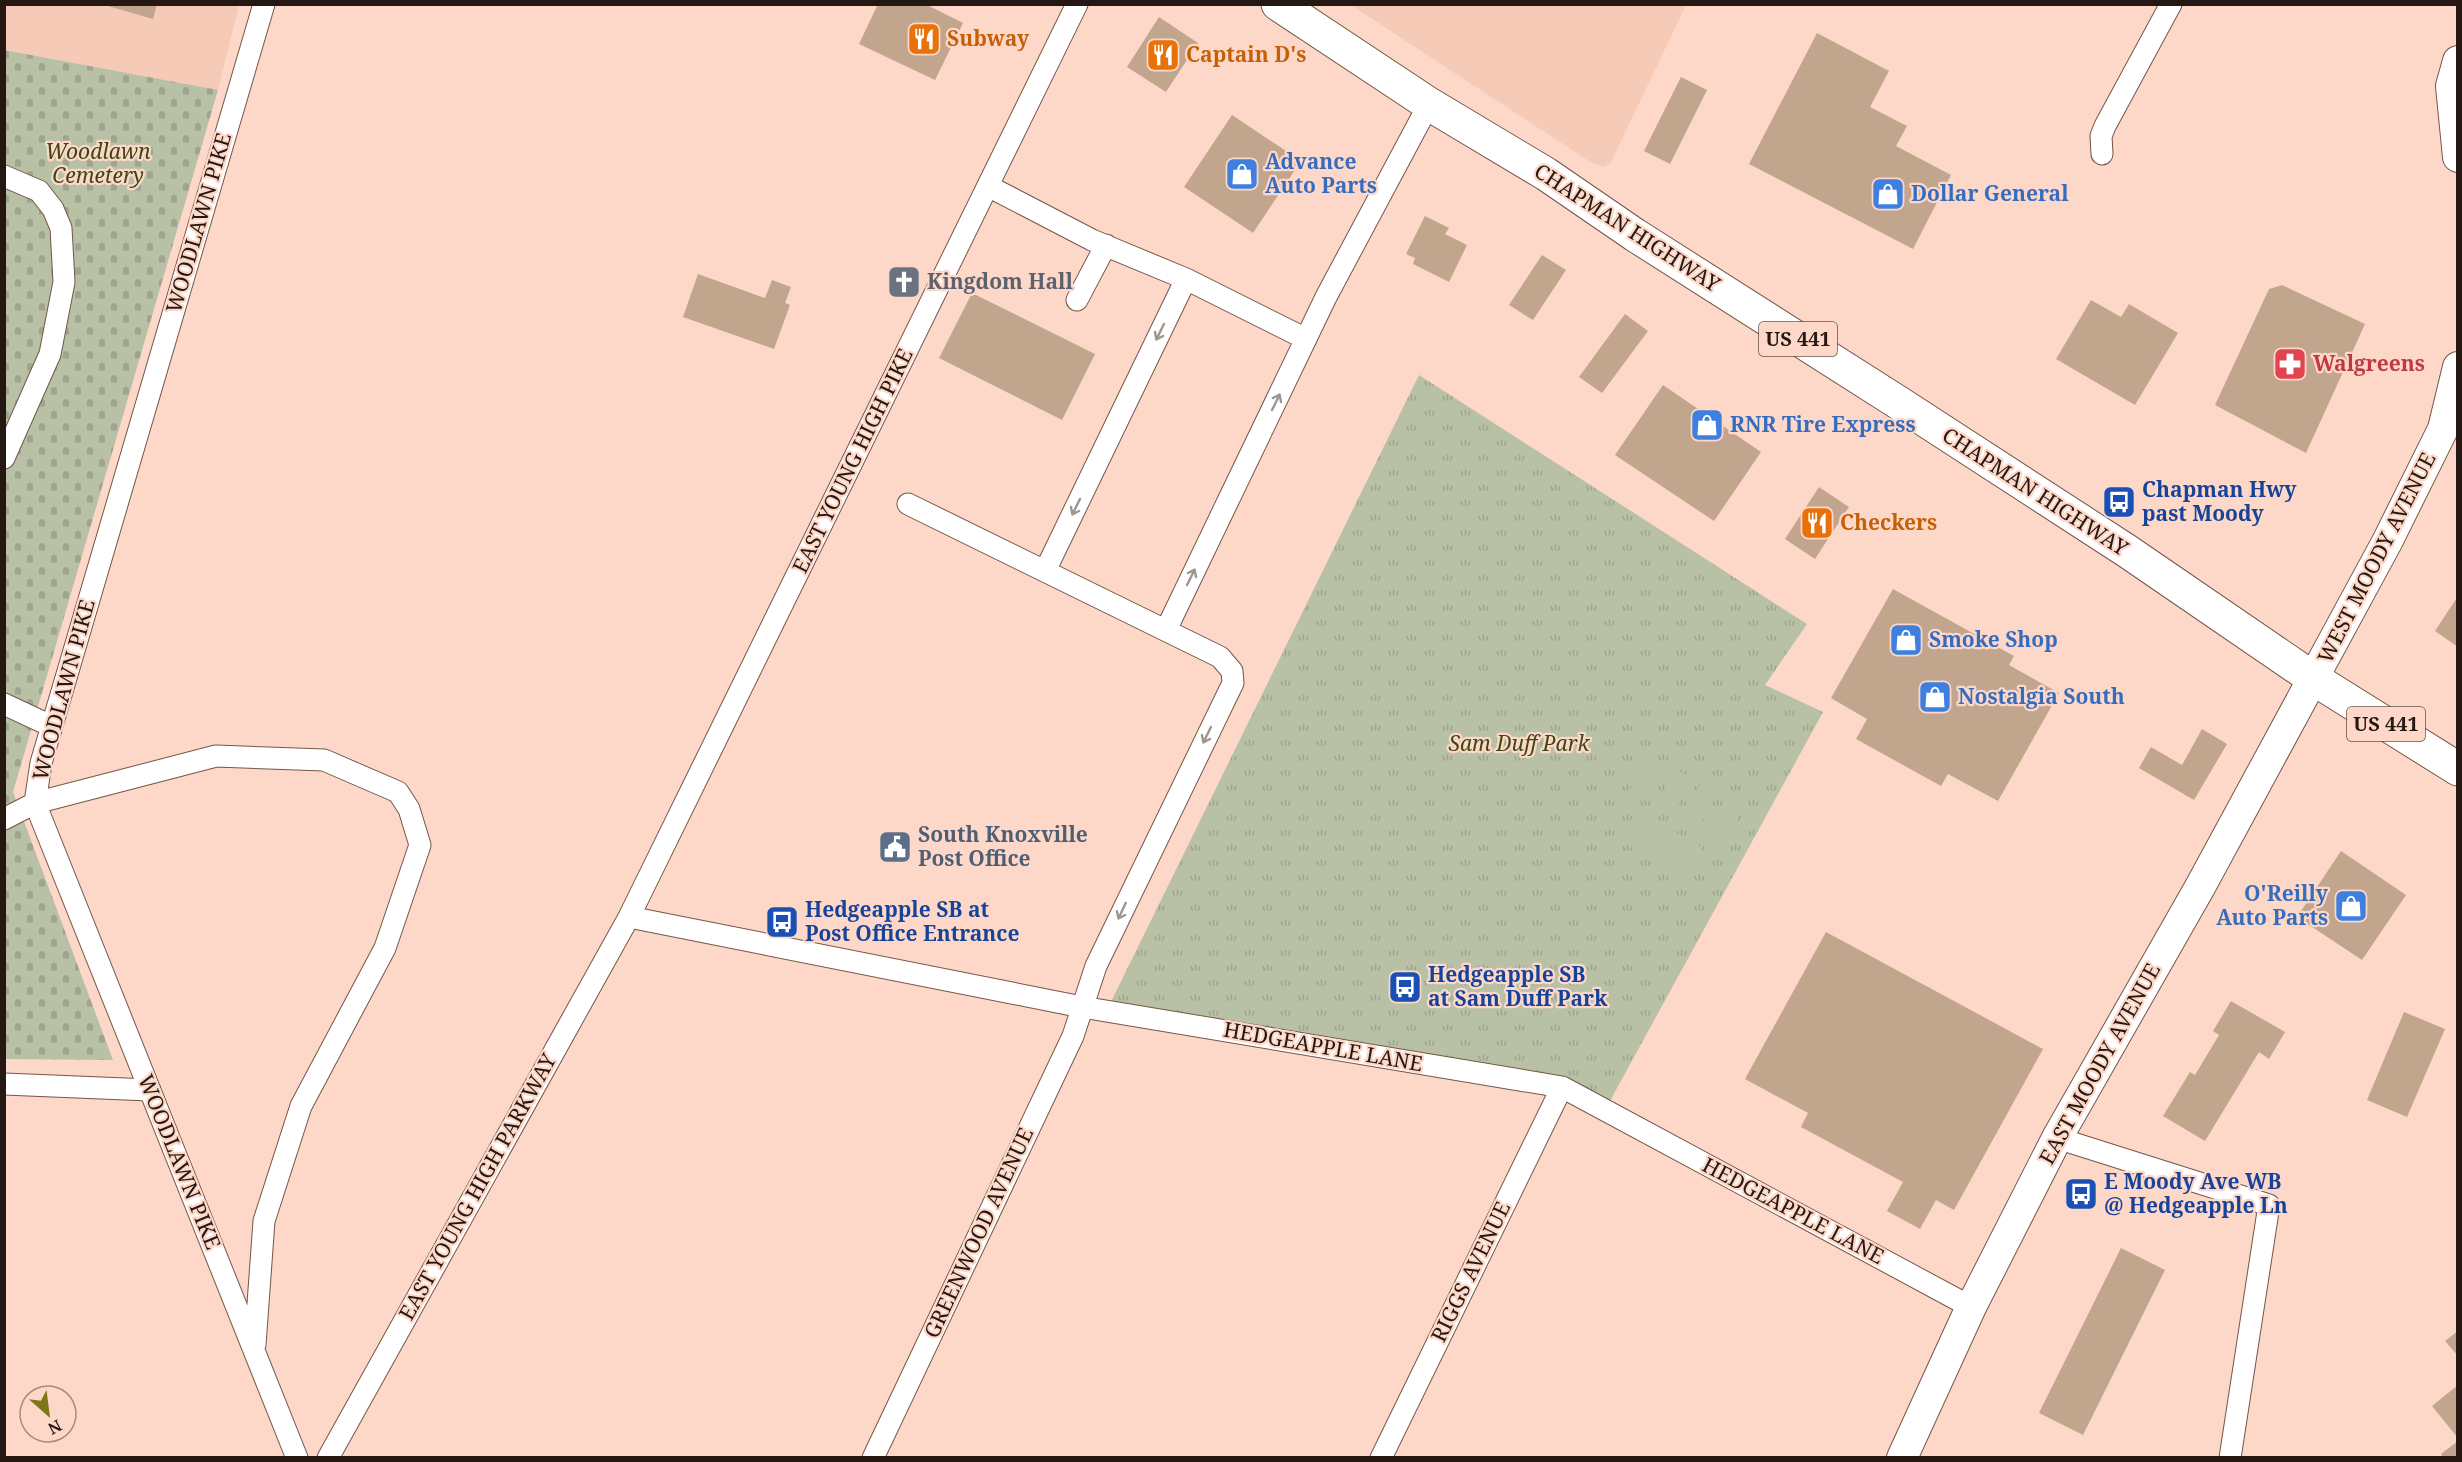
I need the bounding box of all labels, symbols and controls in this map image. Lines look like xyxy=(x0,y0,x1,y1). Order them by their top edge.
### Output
restaurant icon: Subway xyxy=(906,21,942,57)
place label: Subway xyxy=(947,24,1030,52)
restaurant icon: Captain D's xyxy=(1145,37,1181,73)
place label: Captain D's xyxy=(1186,40,1306,68)
street label: WOODLAWN PIKE xyxy=(159,129,237,316)
park label: Woodlawn Cemetery xyxy=(45,137,151,189)
place label: Advance Auto Parts xyxy=(1265,147,1377,199)
shop icon: Advance Auto Parts xyxy=(1224,156,1260,192)
street label: CHAPMAN HIGHWAY xyxy=(1529,157,1726,298)
shop icon: Dollar General xyxy=(1870,176,1906,212)
place label: Dollar General xyxy=(1911,179,2069,207)
church icon: Kingdom Hall xyxy=(886,264,922,300)
place label: Kingdom Hall xyxy=(927,267,1073,295)
one-way arrow xyxy=(1154,322,1166,340)
road number: US 441 xyxy=(1759,322,1837,356)
street label: EAST YOUNG HIGH PIKE xyxy=(785,344,919,577)
pharmacy icon: Walgreens xyxy=(2272,346,2308,382)
place label: Walgreens xyxy=(2313,349,2425,377)
one-way arrow xyxy=(1270,393,1282,411)
shop icon: RNR Tire Express xyxy=(1689,407,1725,443)
place label: RNR Tire Express xyxy=(1730,410,1916,438)
street label: CHAPMAN HIGHWAY xyxy=(1937,421,2134,562)
street label: WEST MOODY AVENUE xyxy=(2311,447,2441,668)
place label: Chapman Hwy past Moody xyxy=(2142,475,2297,527)
bus stop icon: Chapman Hwy past Moody xyxy=(2101,484,2137,520)
one-way arrow xyxy=(1070,498,1082,516)
restaurant icon: Checkers xyxy=(1799,505,1835,541)
place label: Checkers xyxy=(1840,508,1937,536)
one-way arrow xyxy=(1185,569,1197,587)
street label: WOODLAWN PIKE xyxy=(25,596,101,783)
shop icon: Smoke Shop xyxy=(1888,622,1924,658)
place label: Smoke Shop xyxy=(1929,625,2058,653)
shop icon: Nostalgia South xyxy=(1917,679,1953,715)
place label: Nostalgia South xyxy=(1958,682,2125,710)
road number: US 441 xyxy=(2347,707,2425,741)
one-way arrow xyxy=(1200,726,1212,744)
park label: Sam Duff Park xyxy=(1448,729,1591,757)
place label: South Knoxville Post Office xyxy=(918,820,1088,872)
public building icon: South Knoxville Post Office xyxy=(877,829,913,865)
place label: O'Reilly Auto Parts xyxy=(2216,879,2329,931)
shop icon: O'Reilly Auto Parts xyxy=(2333,888,2369,924)
place label: Hedgeapple SB at Post Office Entrance xyxy=(805,895,1019,947)
one-way arrow xyxy=(1115,901,1127,919)
bus stop icon: Hedgeapple SB at Post Office Entrance xyxy=(764,904,800,940)
street label: EAST MOODY AVENUE xyxy=(2032,958,2166,1169)
place label: Hedgeapple SB at Sam Duff Park xyxy=(1428,960,1608,1012)
bus stop icon: Hedgeapple SB at Sam Duff Park xyxy=(1387,969,1423,1005)
street label: HEDGEAPPLE LANE xyxy=(1221,1015,1425,1077)
street label: EAST YOUNG HIGH PARKWAY xyxy=(392,1048,563,1325)
street label: WOODLAWN PIKE xyxy=(132,1070,228,1253)
street label: GREENWOOD AVENUE xyxy=(917,1123,1039,1342)
street label: HEDGEAPPLE LANE xyxy=(1698,1150,1889,1270)
place label: E Moody Ave WB @ Hedgeapple Ln xyxy=(2104,1167,2288,1219)
bus stop icon: E Moody Ave WB @ Hedgeapple Ln xyxy=(2063,1176,2099,1212)
street label: RIGGS AVENUE xyxy=(1424,1197,1516,1346)
north arrow xyxy=(18,1384,78,1444)
text: N xyxy=(44,1415,66,1440)

